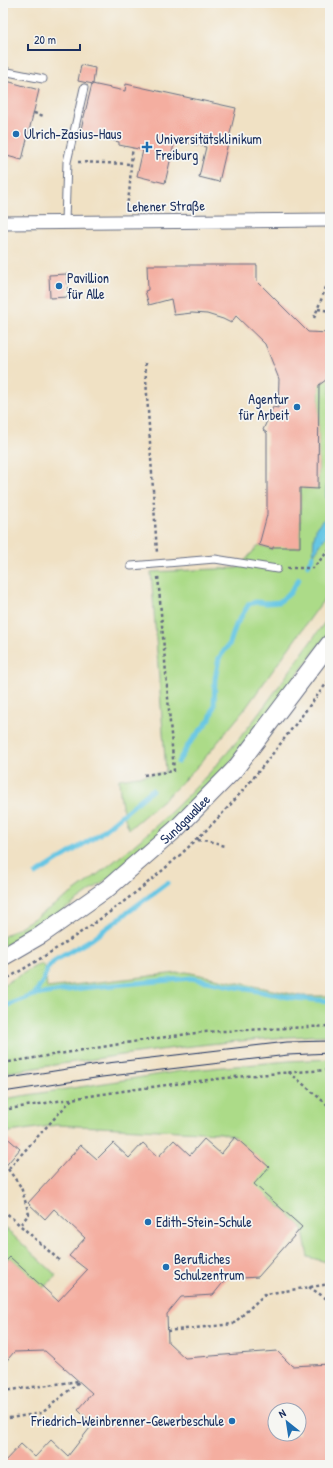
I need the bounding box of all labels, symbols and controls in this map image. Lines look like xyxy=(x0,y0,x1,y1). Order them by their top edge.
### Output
scale bar xyxy=(28,26,80,52)
text: 20 m xyxy=(34,31,56,48)
place label: Ulrich-Zasius-Haus xyxy=(24,124,122,143)
marker: Ulrich-Zasius-Haus xyxy=(11,129,21,139)
place label: Universitätsklinikum Freiburg xyxy=(155,129,262,165)
marker: Universitätsklinikum Freiburg xyxy=(141,141,153,153)
street label: Lehener Straße xyxy=(127,195,206,217)
place label: Pavillion für Alle xyxy=(67,268,109,303)
marker: Pavillion für Alle xyxy=(54,281,64,291)
place label: Agentur für Arbeit xyxy=(238,389,290,424)
marker: Agentur für Arbeit xyxy=(292,402,302,412)
street label: Sundgauallee xyxy=(155,789,214,848)
place label: Edith-Stein-Schule xyxy=(156,1212,252,1231)
marker: Edith-Stein-Schule xyxy=(143,1217,153,1227)
place label: Berufliches Schulzentrum xyxy=(174,1249,244,1284)
marker: Berufliches Schulzentrum xyxy=(161,1262,171,1272)
north arrow xyxy=(267,1402,307,1442)
text: N xyxy=(276,1406,288,1421)
place label: Friedrich-Weinbrenner-Gewerbeschule xyxy=(30,1411,224,1430)
marker: Friedrich-Weinbrenner-Gewerbeschule xyxy=(227,1416,237,1426)

